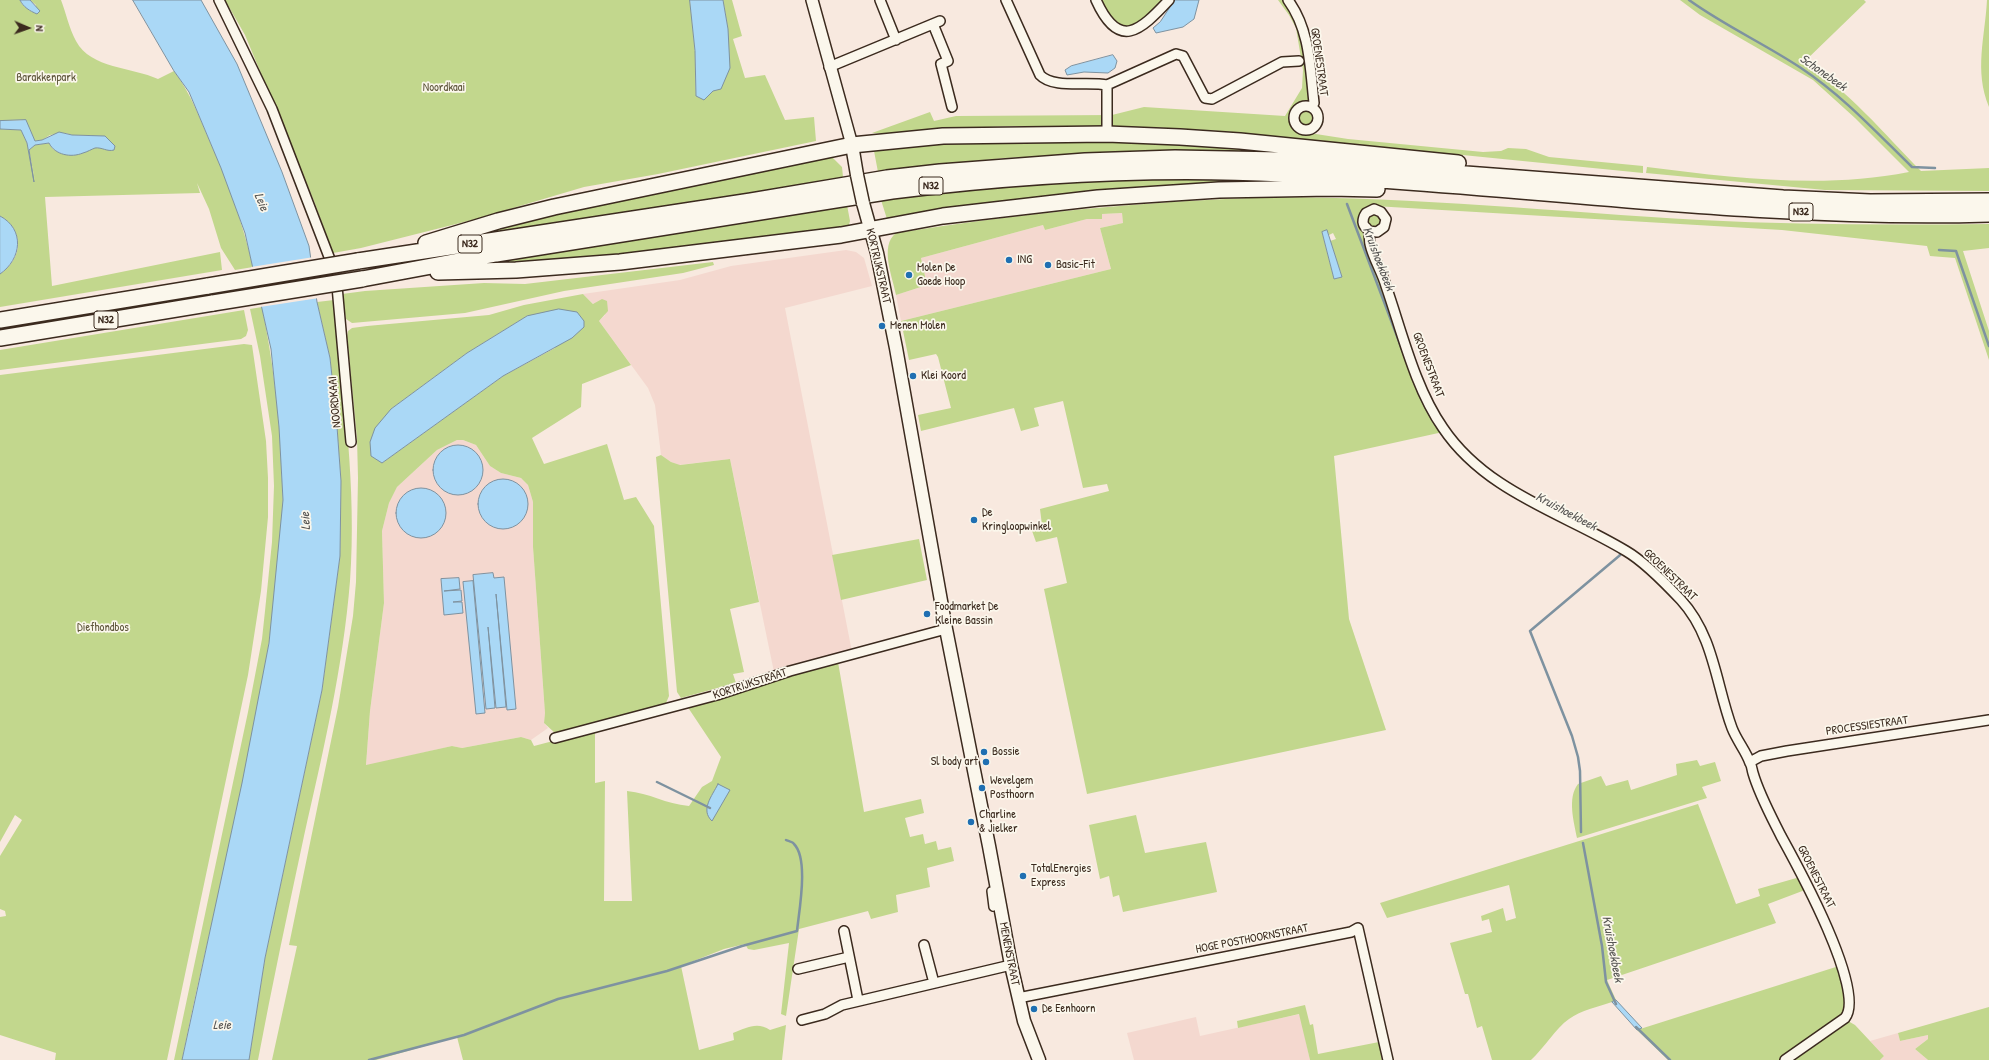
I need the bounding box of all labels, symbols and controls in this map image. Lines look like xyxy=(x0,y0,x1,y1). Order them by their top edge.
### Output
north arrow xyxy=(8,8,48,48)
text: N xyxy=(33,25,47,32)
street label: GROENESTRAAT xyxy=(1307,27,1331,97)
water label: Schonebeek xyxy=(1796,51,1850,95)
park label: Barakkenpark xyxy=(16,71,76,85)
park label: Noordkaai xyxy=(423,81,465,95)
road number: N32 xyxy=(919,177,943,195)
water label: Leie xyxy=(250,191,272,213)
road number: N32 xyxy=(1789,203,1813,221)
water label: Kruishoekbeek xyxy=(1359,225,1397,293)
street label: KORTRIJKSTRAAT xyxy=(862,227,894,305)
road number: N32 xyxy=(458,235,482,253)
place label: ING xyxy=(1017,253,1032,267)
marker: ING xyxy=(1004,255,1014,265)
place label: Basic-Fit xyxy=(1056,258,1095,272)
marker: Basic-Fit xyxy=(1043,260,1053,270)
place label: Molen De Goede Hoop xyxy=(917,261,965,289)
marker: Molen De Goede Hoop xyxy=(904,270,914,280)
road number: N32 xyxy=(94,311,118,329)
place label: Menen Molen xyxy=(890,319,946,333)
marker: Menen Molen xyxy=(877,321,887,331)
street label: GROENESTRAAT xyxy=(1409,330,1447,400)
place label: Klei Koord xyxy=(921,369,966,383)
marker: Klei Koord xyxy=(908,371,918,381)
street label: NOORDKAAI xyxy=(326,376,344,428)
water label: Kruishoekbeek xyxy=(1533,489,1599,535)
place label: De Kringloopwinkel xyxy=(982,506,1051,534)
water label: Leie xyxy=(298,512,314,530)
marker: De Kringloopwinkel xyxy=(969,515,979,525)
street label: GROENESTRAAT xyxy=(1640,546,1700,604)
place label: Foodmarket De Kleine Bassin xyxy=(935,600,998,628)
marker: Foodmarket De Kleine Bassin xyxy=(922,609,932,619)
park label: Diefhondbos xyxy=(77,621,129,635)
street label: KORTRIJKSTRAAT xyxy=(711,665,789,703)
street label: PROCESSIESTRAAT xyxy=(1825,713,1909,739)
place label: Bossie xyxy=(992,745,1020,759)
marker: Bossie xyxy=(979,747,989,757)
place label: Sl body art xyxy=(931,755,978,769)
marker: Sl body art xyxy=(981,757,991,767)
place label: Wevelgem Posthoorn xyxy=(990,774,1034,802)
marker: Wevelgem Posthoorn xyxy=(977,783,987,793)
place label: Charline & Jielker xyxy=(979,808,1018,836)
marker: Charline & Jielker xyxy=(966,817,976,827)
street label: GROENESTRAAT xyxy=(1794,843,1838,911)
place label: TotalEnergies Express xyxy=(1031,862,1091,890)
marker: TotalEnergies Express xyxy=(1018,871,1028,881)
water label: Kruishoekbeek xyxy=(1598,914,1626,984)
street label: MENENSTRAAT xyxy=(996,921,1022,987)
street label: HOGE POSTHOORNSTRAAT xyxy=(1194,921,1310,957)
place label: De Eenhoorn xyxy=(1042,1002,1095,1016)
marker: De Eenhoorn xyxy=(1029,1004,1039,1014)
water label: Leie xyxy=(213,1018,231,1034)

